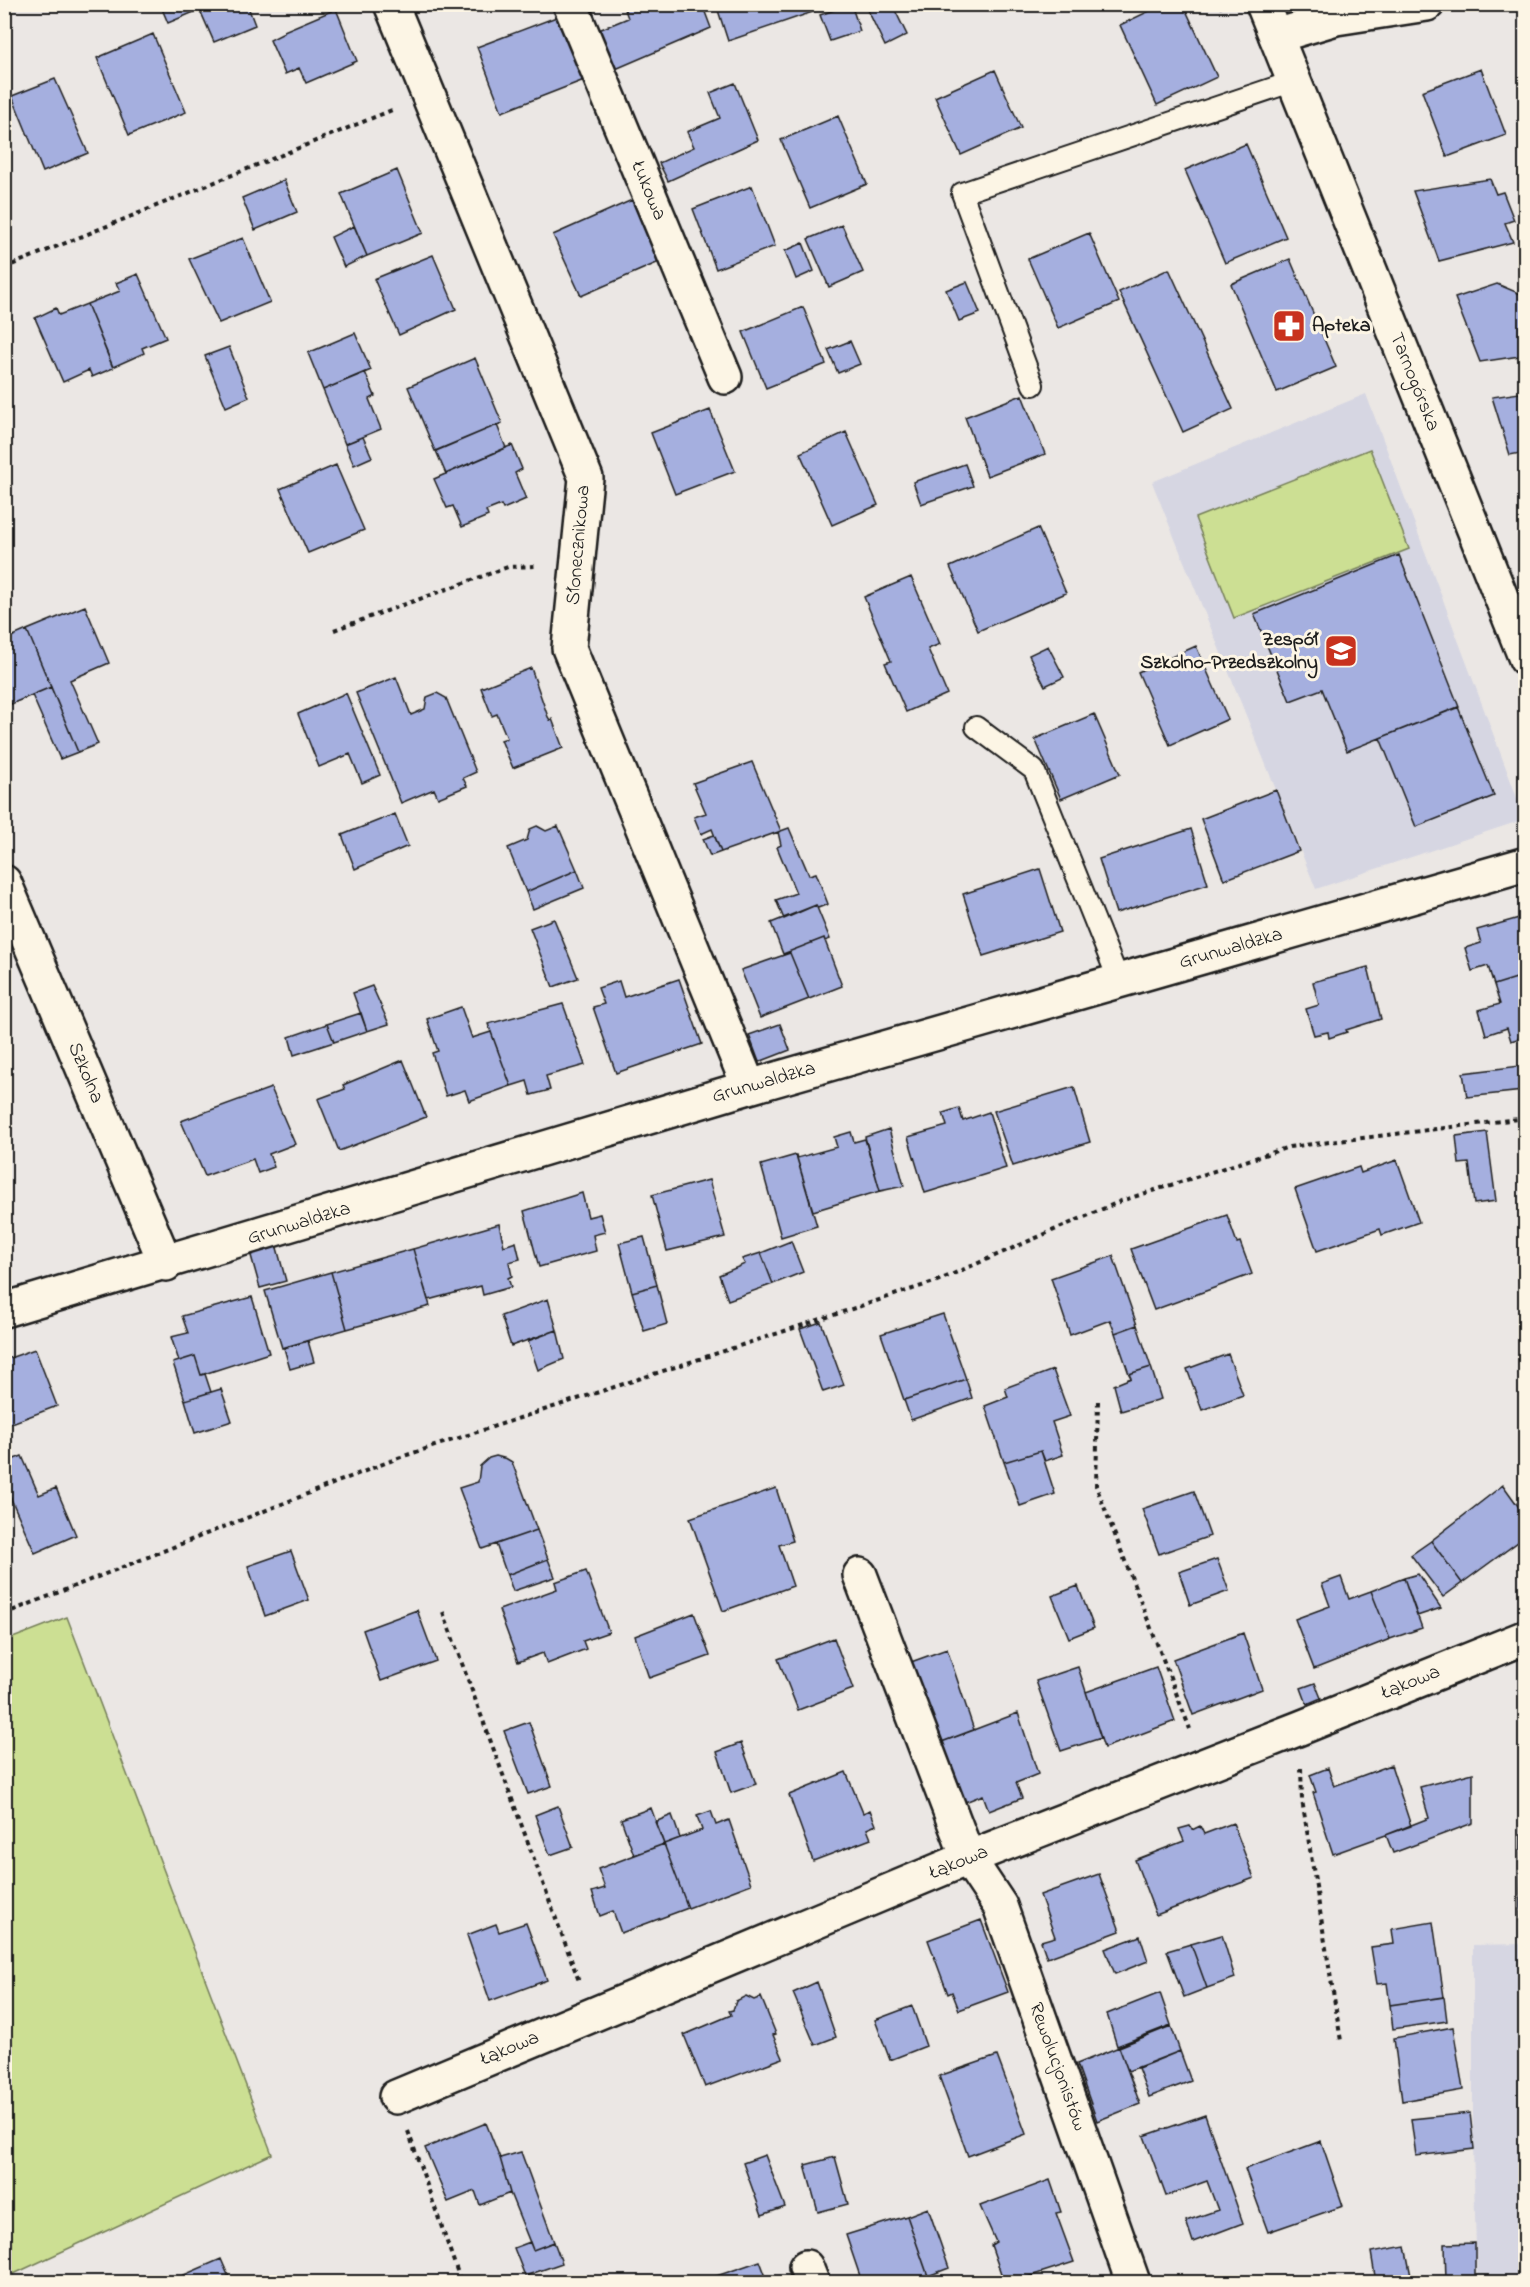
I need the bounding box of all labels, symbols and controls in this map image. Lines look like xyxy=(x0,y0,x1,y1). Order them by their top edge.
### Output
street label: Łukowa xyxy=(622,156,673,225)
pharmacy icon: Apteka xyxy=(1271,308,1307,344)
place label: Apteka xyxy=(1312,312,1371,341)
street label: Tarnogórska xyxy=(1380,328,1447,436)
street label: Słonecznikowa xyxy=(559,484,599,606)
place label: Zespół Szkolno-Przedszkolny xyxy=(1140,626,1319,679)
school or university icon: Zespół Szkolno-Przedszkolny xyxy=(1323,633,1359,669)
street label: Grunwaldzka xyxy=(1176,920,1286,978)
street label: Szkolna xyxy=(59,1038,111,1108)
street label: Grunwaldzka xyxy=(709,1054,819,1112)
street label: Grunwaldzka xyxy=(244,1195,354,1253)
street label: Łąkowa xyxy=(1376,1658,1445,1708)
street label: Łąkowa xyxy=(924,1838,993,1888)
street label: Rewolucjonistów xyxy=(1020,1999,1094,2135)
street label: Łąkowa xyxy=(475,2024,544,2075)

